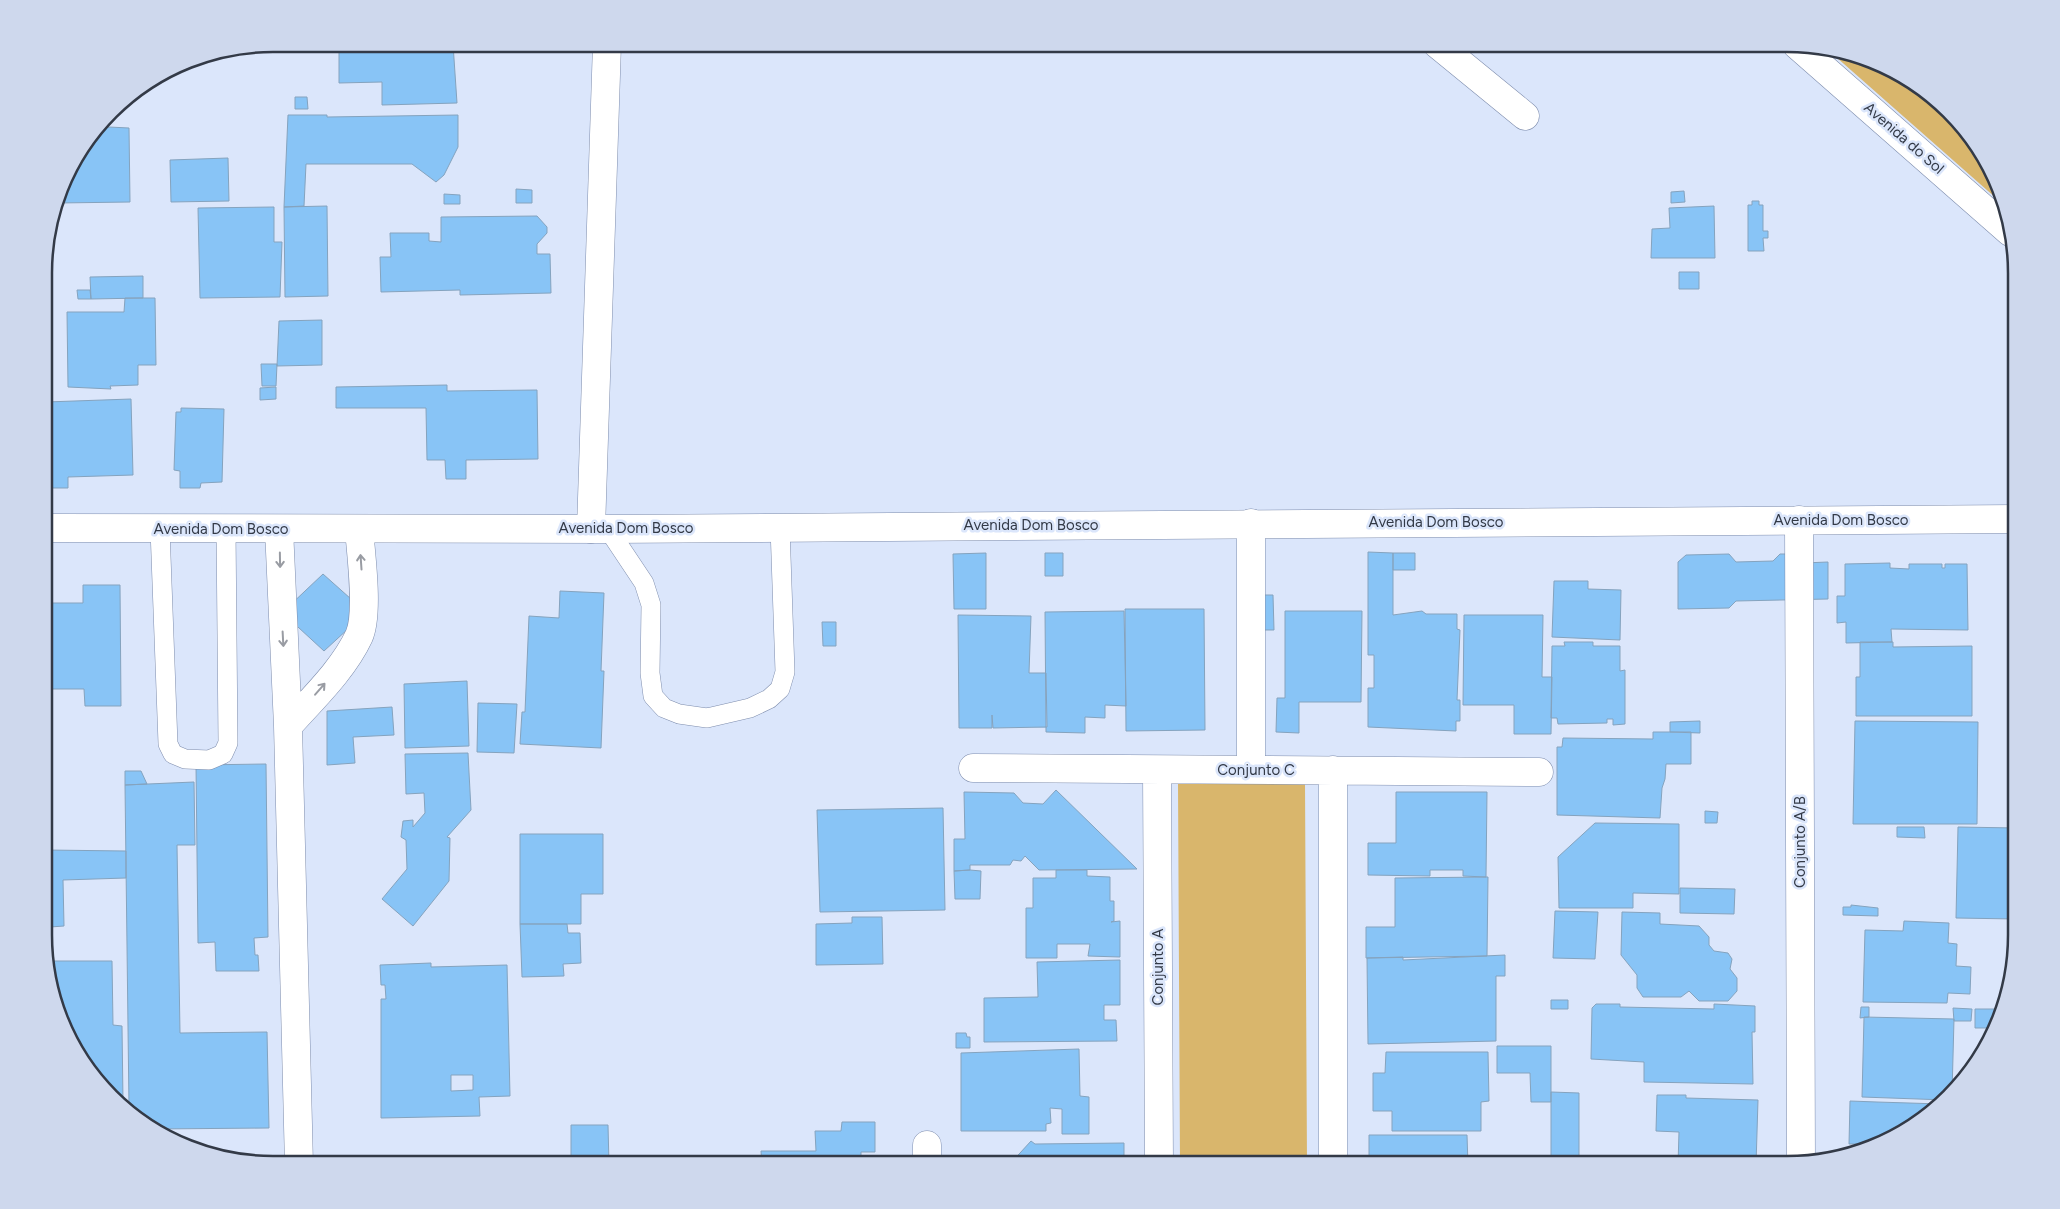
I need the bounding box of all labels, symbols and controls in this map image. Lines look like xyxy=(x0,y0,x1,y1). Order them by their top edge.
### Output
street label: Avenida do Sol xyxy=(1860,98,1948,178)
street label: Avenida Dom Bosco xyxy=(1774,511,1909,529)
street label: Avenida Dom Bosco xyxy=(1369,513,1504,531)
street label: Avenida Dom Bosco xyxy=(964,516,1099,534)
street label: Avenida Dom Bosco xyxy=(559,519,694,537)
street label: Avenida Dom Bosco xyxy=(154,520,289,538)
one-way arrow xyxy=(275,551,285,567)
one-way arrow xyxy=(357,554,366,570)
one-way arrow xyxy=(279,630,288,646)
one-way arrow xyxy=(315,683,326,696)
street label: Conjunto C xyxy=(1217,761,1295,779)
street label: Conjunto A/B xyxy=(1791,796,1809,888)
street label: Conjunto A xyxy=(1149,929,1167,1005)

